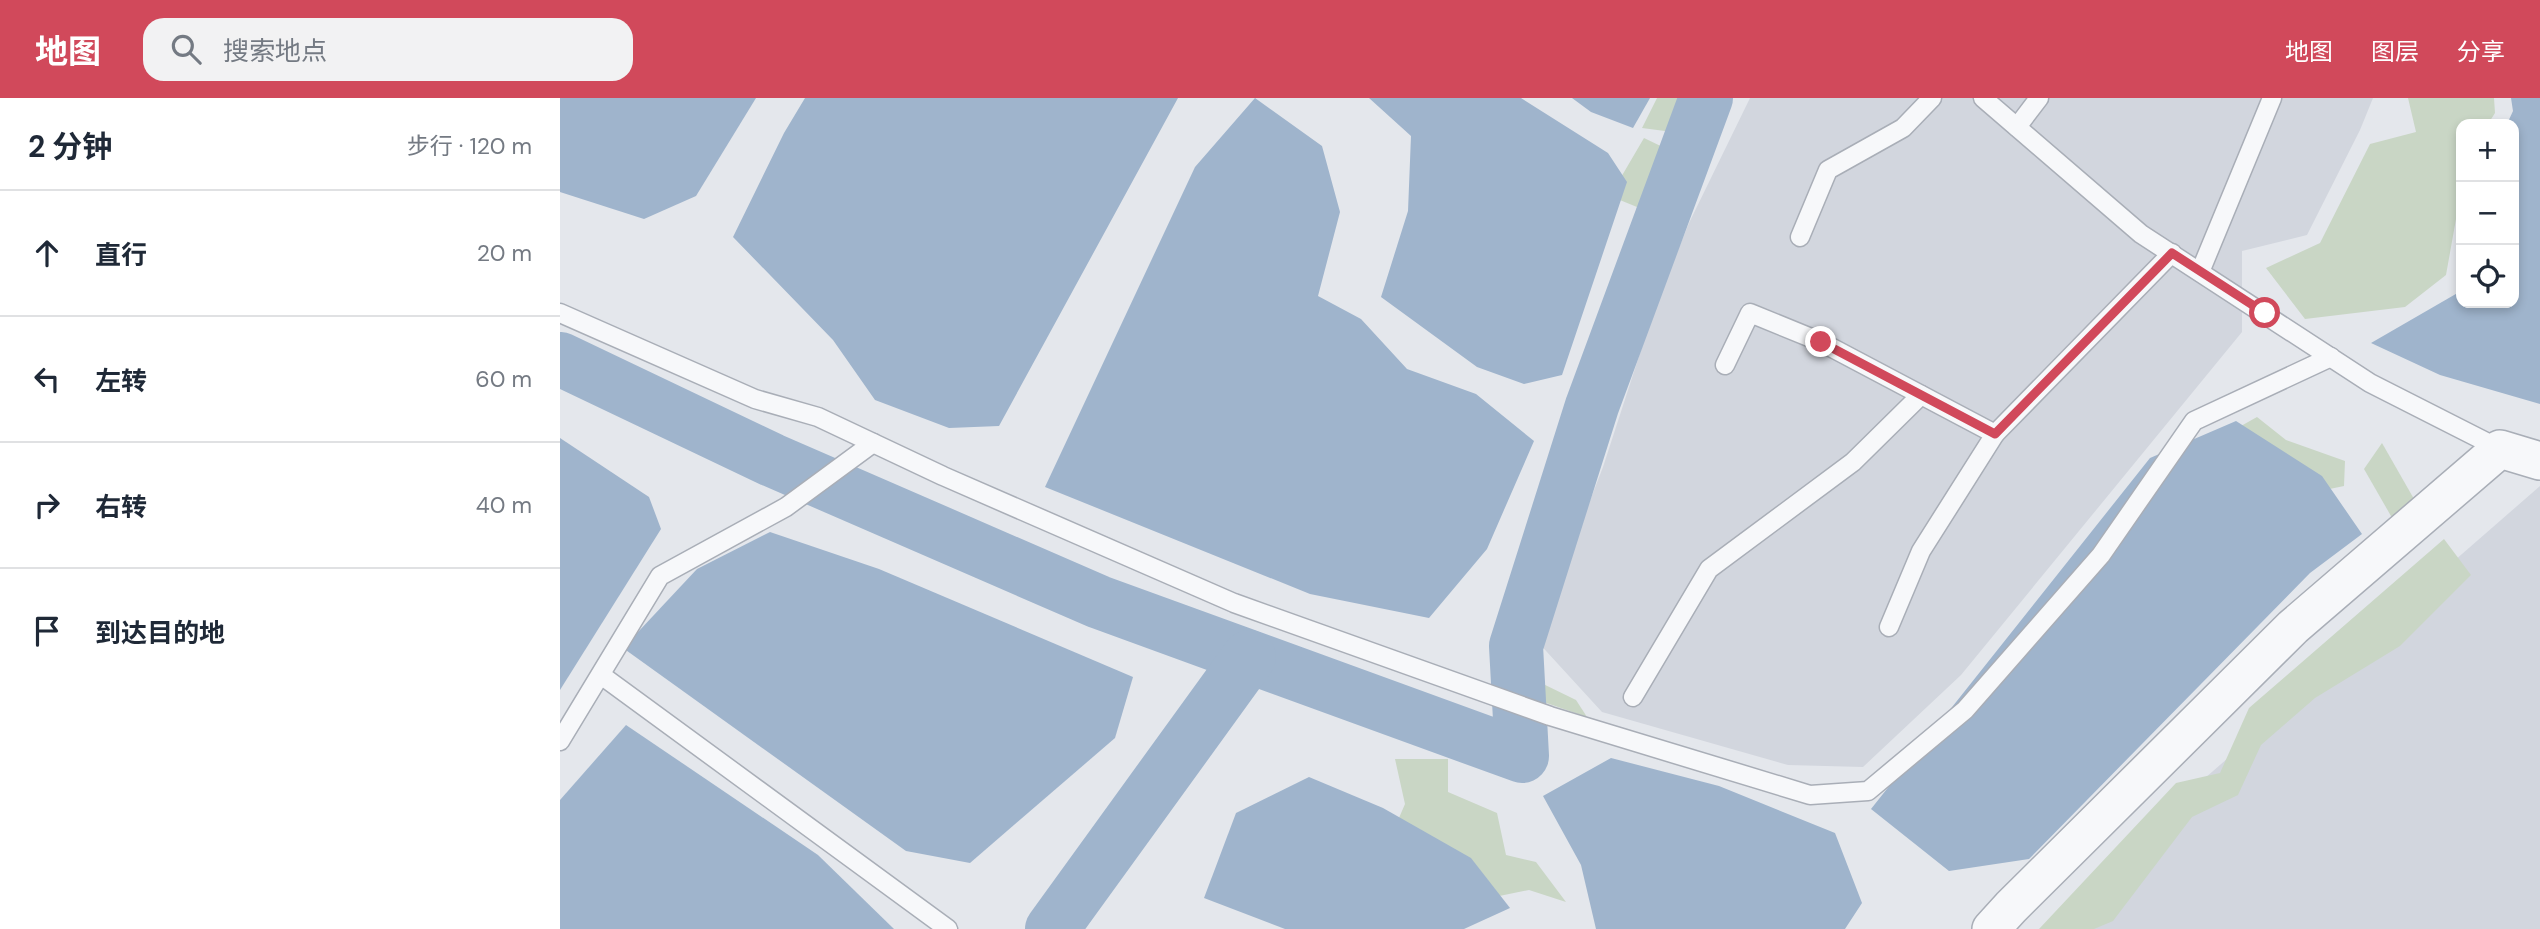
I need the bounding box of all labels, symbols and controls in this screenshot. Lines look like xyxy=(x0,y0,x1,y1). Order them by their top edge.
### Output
search box xyxy=(143,18,633,81)
text: 地图 xyxy=(35,30,101,73)
icon: search xyxy=(167,30,205,68)
text: 搜索地点 xyxy=(223,34,327,68)
text: 地图 xyxy=(2285,36,2333,67)
text: 图层 xyxy=(2371,36,2419,67)
text: 分享 xyxy=(2457,36,2505,67)
map controls xyxy=(2456,119,2519,308)
button: + xyxy=(2456,119,2519,182)
text: 2 分钟 xyxy=(28,127,112,166)
text: 步行 · 120 m xyxy=(407,131,532,161)
button: − xyxy=(2456,182,2519,245)
icon: ahead xyxy=(28,234,66,272)
text: 直行 xyxy=(95,238,147,272)
text: 20 m xyxy=(477,238,532,268)
button: locate xyxy=(2456,245,2519,308)
route start xyxy=(2249,297,2280,328)
route end xyxy=(1805,326,1836,357)
icon: left xyxy=(28,360,66,398)
text: 左转 xyxy=(95,364,147,398)
text: 60 m xyxy=(475,364,532,394)
icon: right xyxy=(28,486,66,524)
text: 右转 xyxy=(95,490,147,524)
text: 40 m xyxy=(476,490,532,520)
icon: arrive xyxy=(28,612,66,650)
text: 到达目的地 xyxy=(95,616,225,650)

